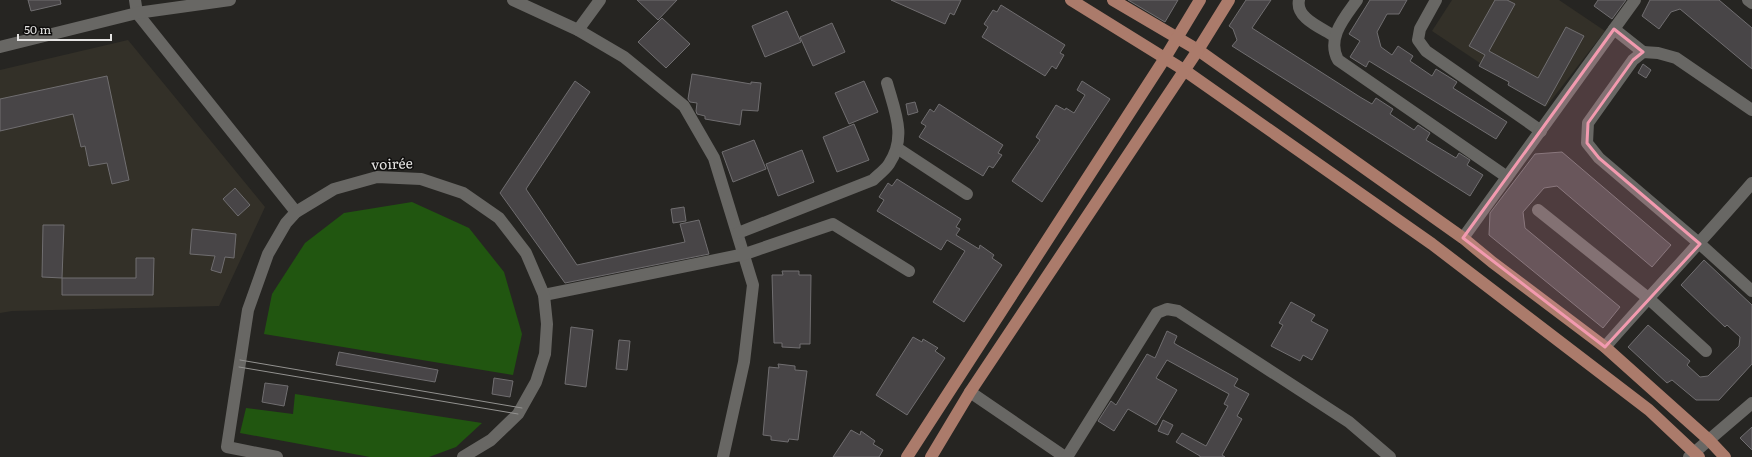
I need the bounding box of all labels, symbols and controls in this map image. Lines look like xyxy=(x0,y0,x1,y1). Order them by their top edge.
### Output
scale bar xyxy=(18,16,111,42)
text: 50 m xyxy=(24,20,51,38)
street label: voirée xyxy=(371,152,413,174)

